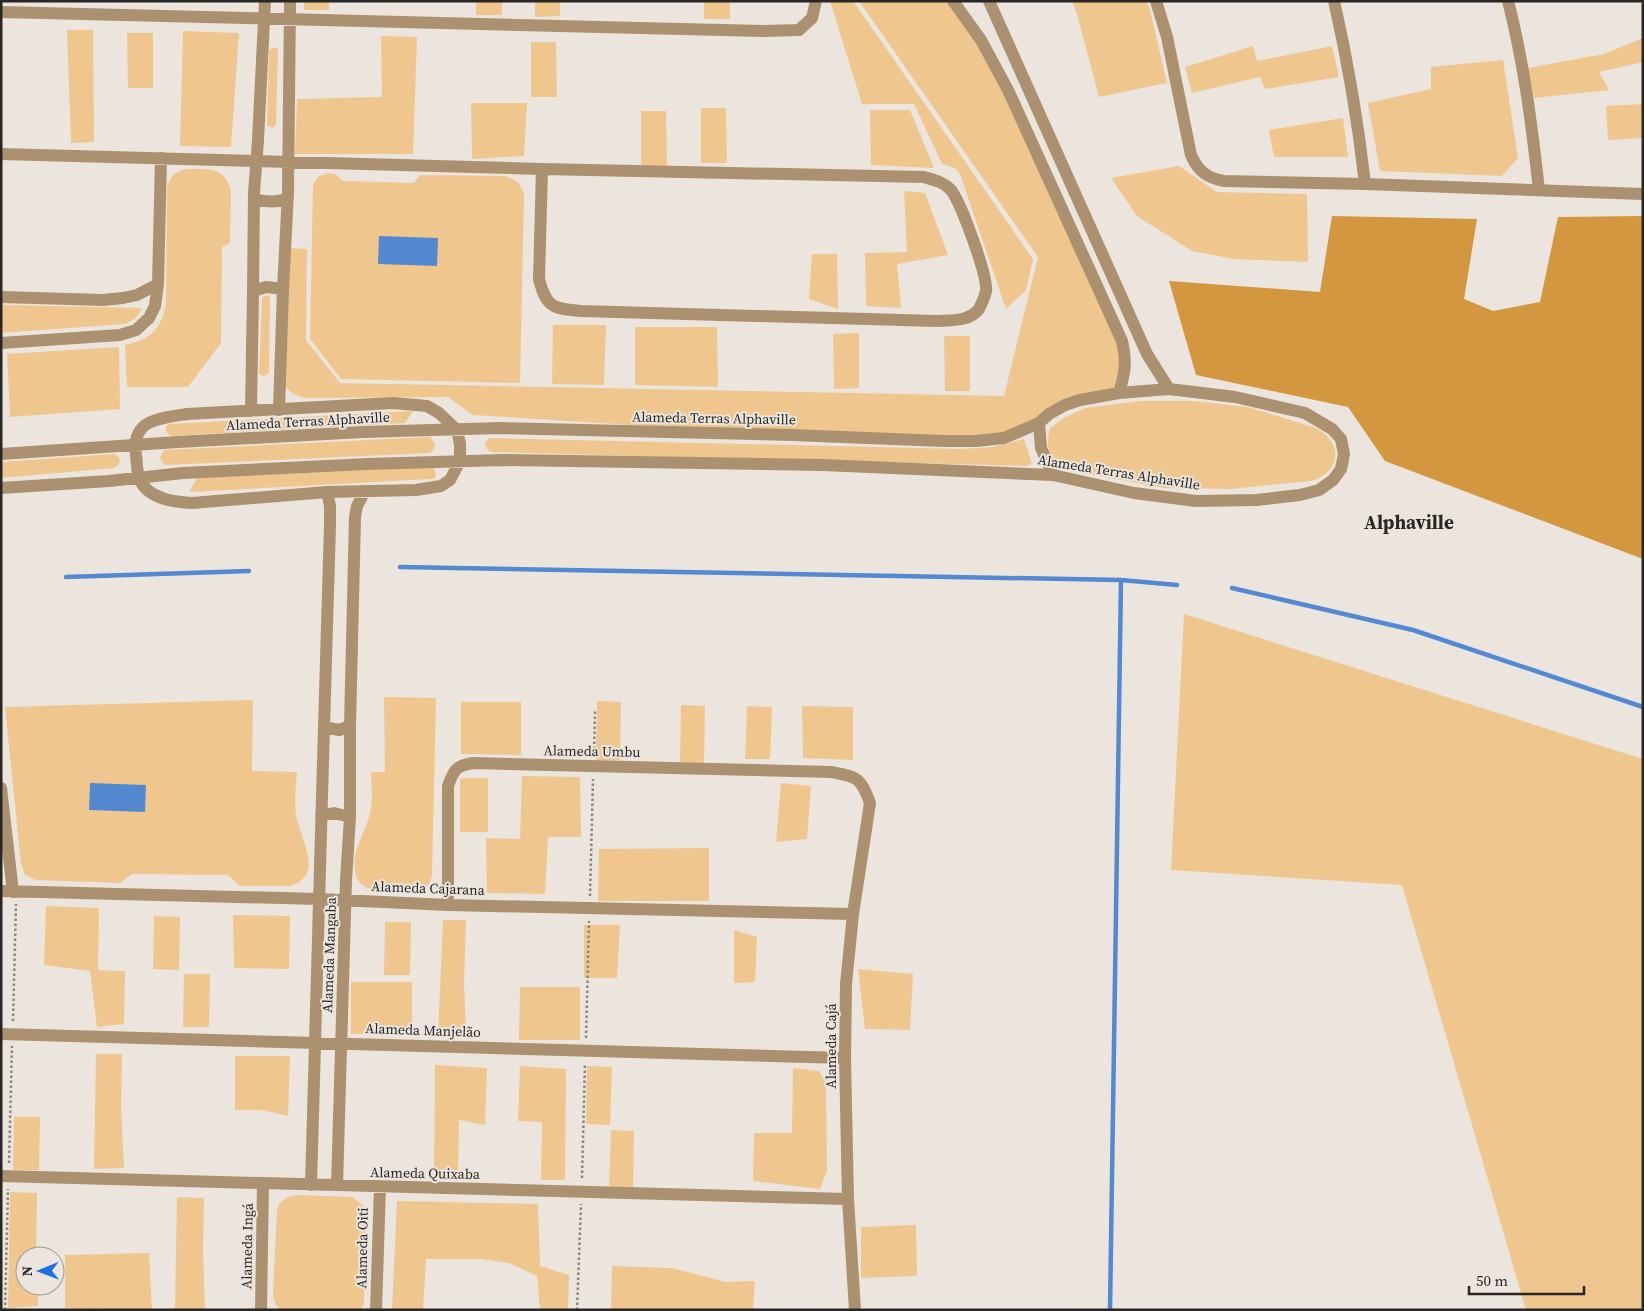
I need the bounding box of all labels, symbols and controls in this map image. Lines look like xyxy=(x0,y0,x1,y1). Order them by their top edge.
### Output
street label: Alameda Terras Alphaville xyxy=(226,407,390,435)
street label: Alameda Terras Alphaville xyxy=(632,407,796,429)
street label: Alameda Terras Alphaville xyxy=(1036,449,1202,495)
district label: Alphaville xyxy=(1364,509,1454,535)
street label: Alameda Umbu xyxy=(543,740,641,762)
street label: Alameda Cajarana xyxy=(371,876,486,900)
street label: Alameda Mangaba xyxy=(317,896,341,1013)
street label: Alameda Cajá xyxy=(821,1002,841,1089)
street label: Alameda Manjelão xyxy=(365,1018,482,1042)
street label: Alameda Quixaba xyxy=(370,1162,481,1184)
street label: Alameda Ingá xyxy=(236,1202,258,1289)
street label: Alameda Oiti xyxy=(351,1207,373,1289)
north arrow xyxy=(15,1246,65,1296)
scale bar xyxy=(1469,1264,1584,1296)
text: N xyxy=(17,1266,37,1277)
text: 50 m xyxy=(1476,1270,1508,1291)

